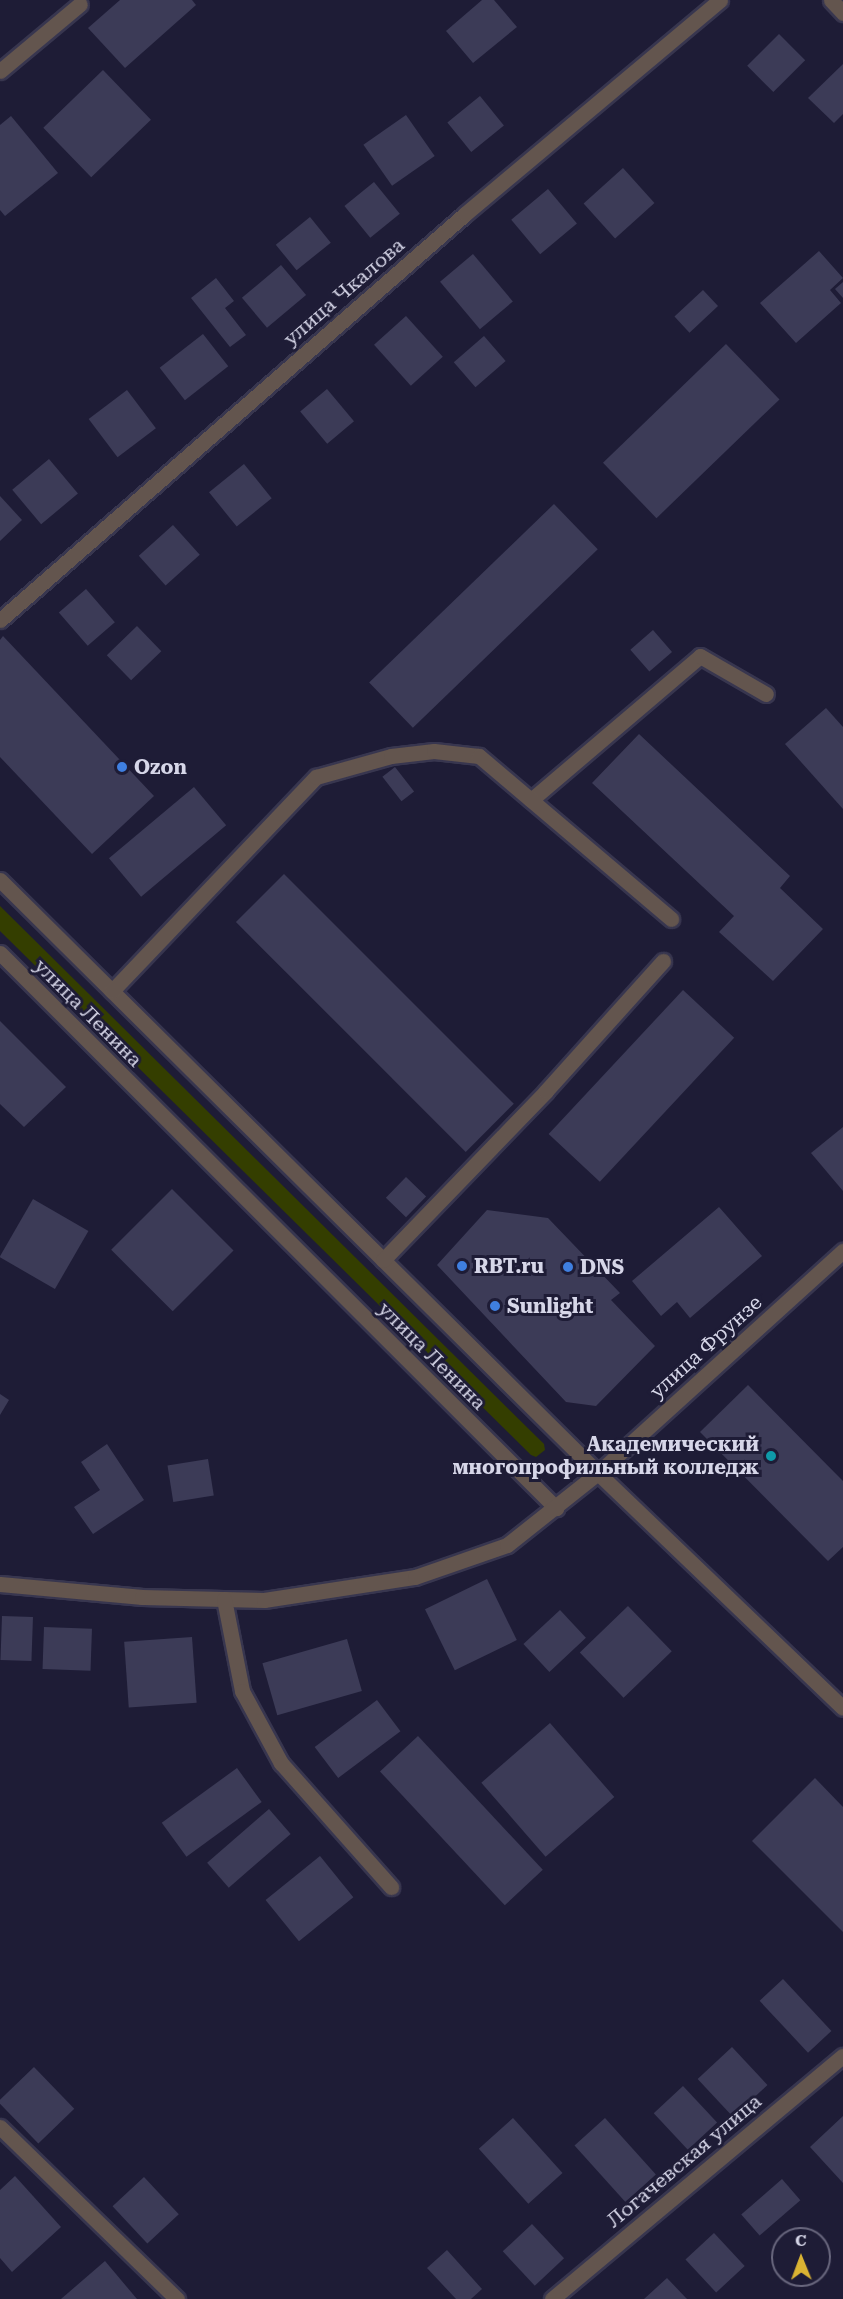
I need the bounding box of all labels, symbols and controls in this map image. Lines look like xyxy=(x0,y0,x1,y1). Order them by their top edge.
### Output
street label: улица Чкалова xyxy=(279,233,409,351)
place label: Ozon xyxy=(134,755,187,779)
marker: Ozon xyxy=(115,760,129,774)
street label: улица Ленина xyxy=(29,954,147,1072)
place label: RBT.ru xyxy=(474,1254,544,1278)
place label: DNS xyxy=(580,1255,624,1279)
marker: RBT.ru xyxy=(455,1259,469,1273)
marker: DNS xyxy=(561,1260,575,1274)
street label: улица Фрунзе xyxy=(645,1290,767,1404)
place label: Sunlight xyxy=(507,1294,593,1318)
street label: улица Ленина xyxy=(373,1297,491,1415)
marker: Sunlight xyxy=(488,1299,502,1313)
place label: Академический многопрофильный колледж xyxy=(452,1432,759,1479)
marker: Академический многопрофильный колледж xyxy=(764,1449,778,1463)
street label: Логачевская улица xyxy=(602,2089,766,2233)
north arrow xyxy=(771,2227,831,2287)
text: С xyxy=(795,2231,806,2250)

